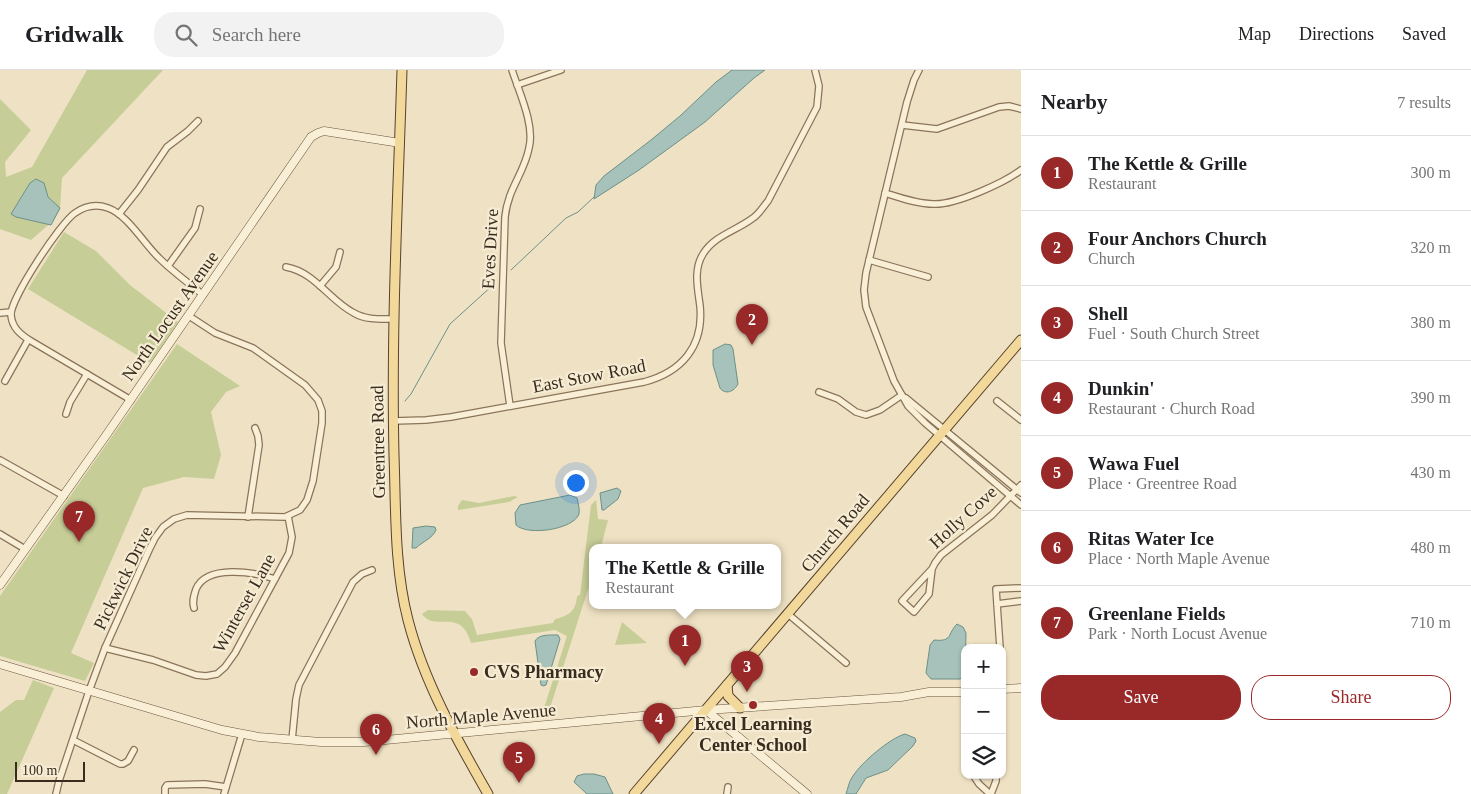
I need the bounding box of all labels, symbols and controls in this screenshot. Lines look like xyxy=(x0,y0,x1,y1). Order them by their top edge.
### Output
search box xyxy=(154,12,504,57)
text: Gridwalk xyxy=(25,21,124,47)
icon: search xyxy=(172,21,200,49)
text: Search here xyxy=(212,24,301,45)
text: Map xyxy=(1238,24,1271,44)
text: Directions xyxy=(1299,24,1374,44)
text: Saved xyxy=(1402,24,1446,44)
text: Nearby xyxy=(1041,90,1108,114)
text: 7 results xyxy=(1397,94,1451,111)
text: The Kettle & Grille xyxy=(1088,153,1247,174)
text: 1 xyxy=(1053,164,1061,181)
text: 300 m xyxy=(1411,164,1451,181)
text: Restaurant xyxy=(1088,175,1156,192)
street label: Eves Drive xyxy=(478,208,502,290)
text: Four Anchors Church xyxy=(1088,228,1267,249)
text: 2 xyxy=(1053,239,1061,256)
text: 320 m xyxy=(1411,239,1451,256)
street label: North Locust Avenue xyxy=(118,247,222,385)
text: Church xyxy=(1088,250,1135,267)
text: Shell xyxy=(1088,303,1128,324)
pin: 2 xyxy=(736,304,768,345)
text: 3 xyxy=(1053,314,1061,331)
text: 380 m xyxy=(1411,314,1451,331)
text: Fuel · South Church Street xyxy=(1088,325,1260,342)
street label: East Stow Road xyxy=(531,355,647,397)
text: Dunkin' xyxy=(1088,378,1155,399)
street label: Greentree Road xyxy=(367,385,389,499)
text: 4 xyxy=(1053,389,1061,406)
text: 390 m xyxy=(1411,389,1451,406)
text: Restaurant · Church Road xyxy=(1088,400,1255,417)
text: Wawa Fuel xyxy=(1088,453,1179,474)
text: 5 xyxy=(1053,464,1061,481)
text: 430 m xyxy=(1411,464,1451,481)
your location xyxy=(563,470,589,496)
text: Place · Greentree Road xyxy=(1088,475,1237,492)
street label: Holly Cove xyxy=(925,482,1001,552)
street label: Church Road xyxy=(797,490,873,576)
pin: 7 xyxy=(63,501,95,542)
street label: Pickwick Drive xyxy=(89,523,157,633)
text: Ritas Water Ice xyxy=(1088,528,1214,549)
text: 6 xyxy=(1053,539,1061,556)
text: 480 m xyxy=(1411,539,1451,556)
popup xyxy=(589,544,781,609)
street label: Winterset Lane xyxy=(209,550,279,656)
text: Place · North Maple Avenue xyxy=(1088,550,1270,567)
text: The Kettle & Grille xyxy=(606,557,764,578)
text: Restaurant xyxy=(606,579,674,596)
text: Greenlane Fields xyxy=(1088,603,1225,624)
text: 7 xyxy=(1053,614,1061,631)
text: 710 m xyxy=(1411,614,1451,631)
pin: 1 xyxy=(669,625,701,666)
text: Park · North Locust Avenue xyxy=(1088,625,1267,642)
map controls xyxy=(961,644,1006,779)
button: + xyxy=(961,644,1006,689)
pin: 3 xyxy=(731,651,763,692)
place label: CVS Pharmacy xyxy=(484,662,604,682)
marker: CVS Pharmacy xyxy=(468,666,480,678)
button: Save xyxy=(1041,675,1241,720)
button: Share xyxy=(1251,675,1451,720)
button: − xyxy=(961,689,1006,734)
street label: North Maple Avenue xyxy=(405,699,557,733)
marker: Excel Learning Center School xyxy=(747,699,759,711)
pin: 4 xyxy=(643,703,675,744)
pin: 6 xyxy=(360,714,392,755)
place label: Excel Learning Center School xyxy=(694,714,812,755)
button: layers xyxy=(961,734,1006,779)
pin: 5 xyxy=(503,742,535,783)
scale bar xyxy=(15,759,85,782)
text: 100 m xyxy=(22,763,57,778)

